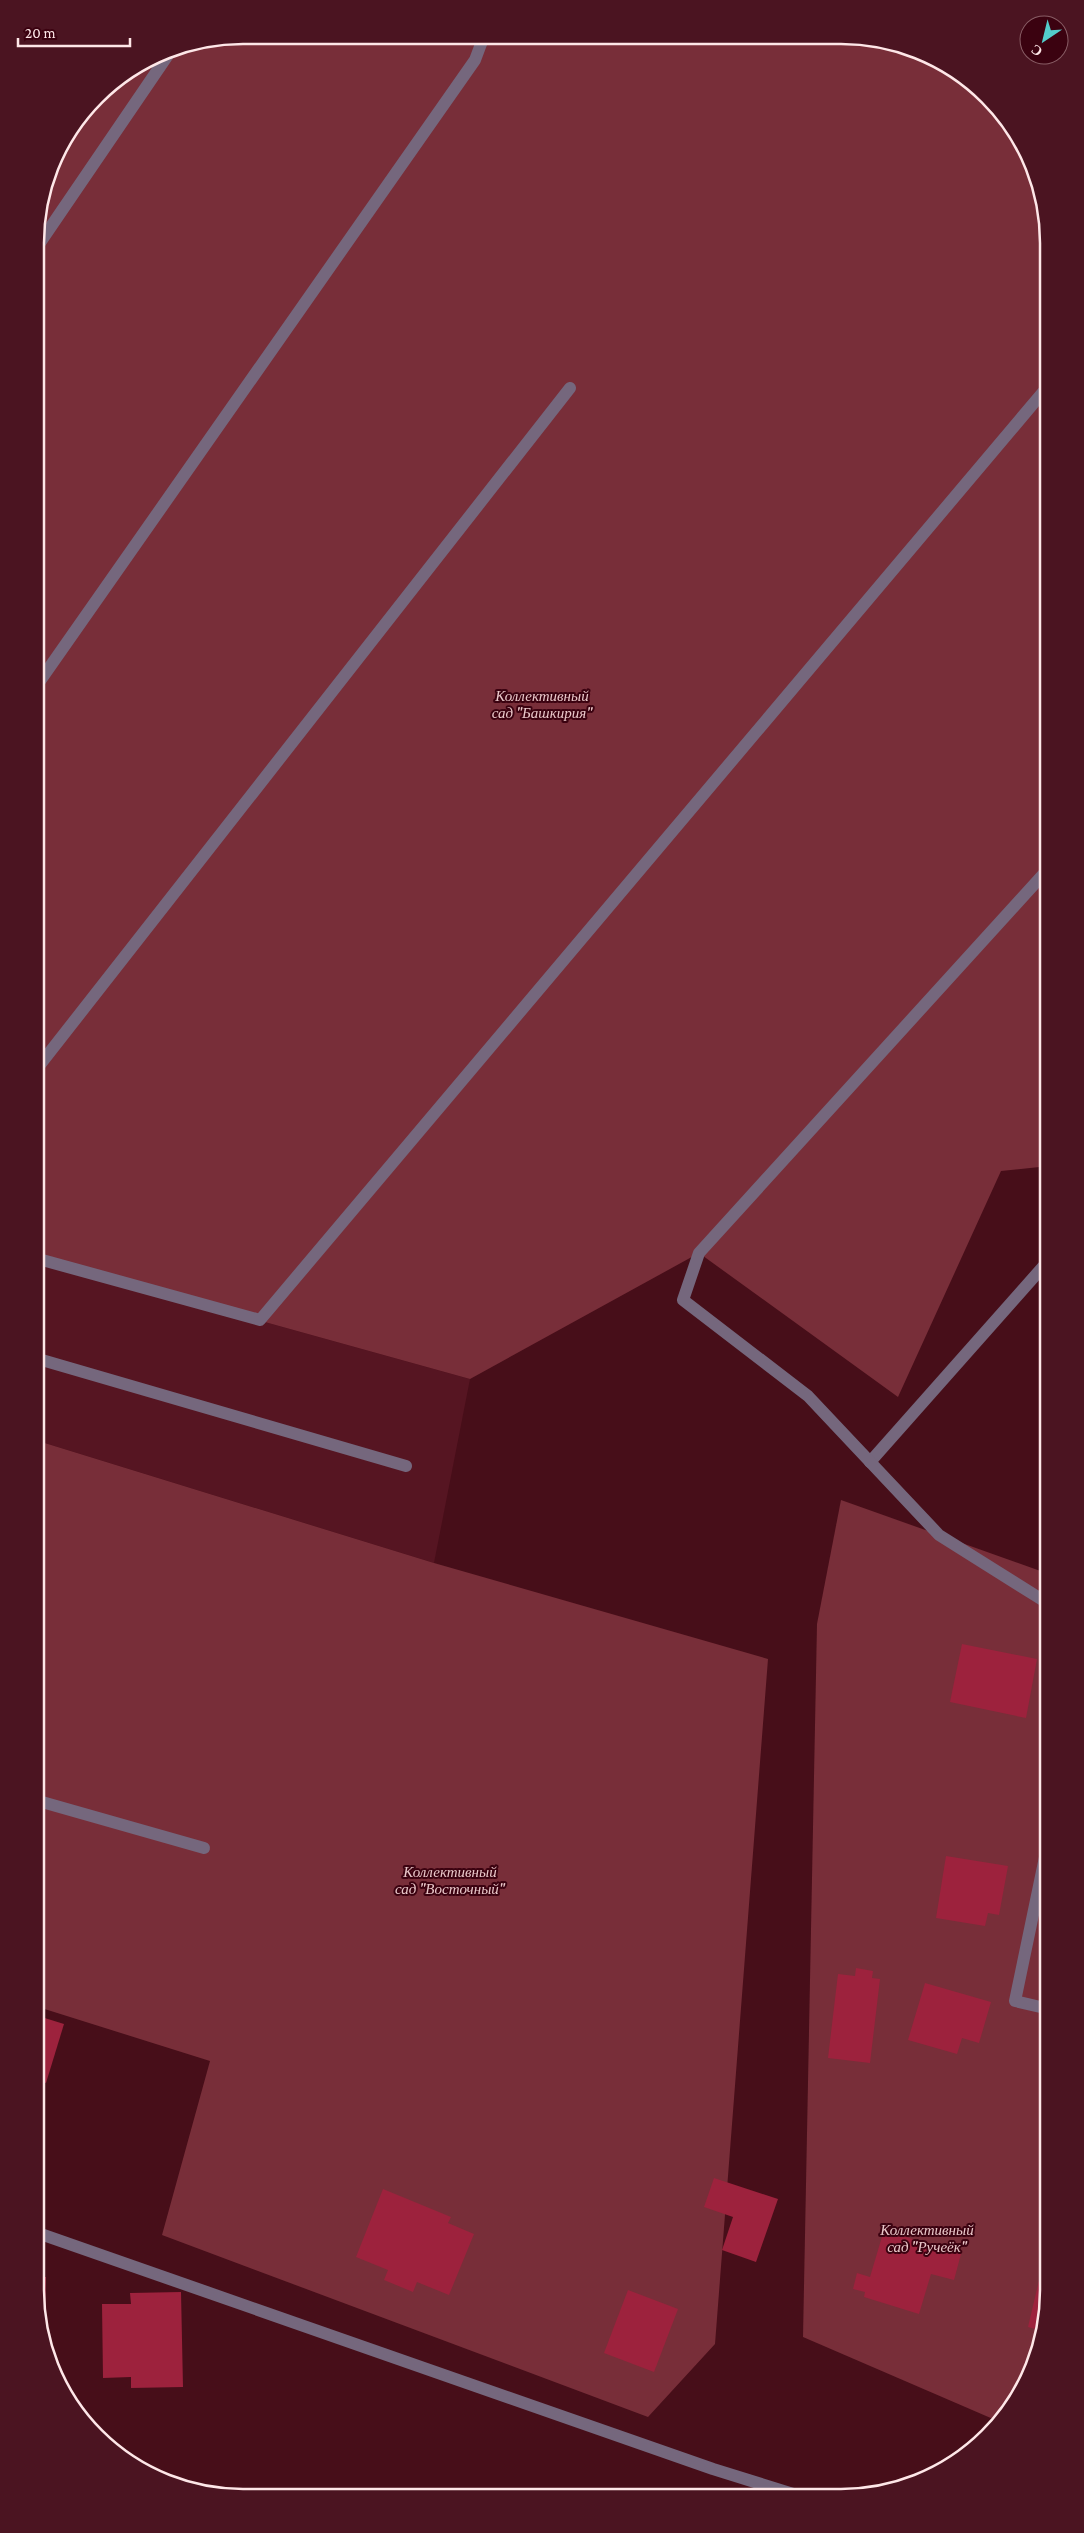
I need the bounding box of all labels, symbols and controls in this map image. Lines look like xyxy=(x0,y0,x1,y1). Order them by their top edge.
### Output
scale bar xyxy=(18,15,130,47)
north arrow xyxy=(1019,15,1069,65)
text: 20 m xyxy=(25,25,56,41)
text: С xyxy=(1028,41,1045,60)
park label: Коллективный сад "Башкирия" xyxy=(492,688,593,721)
park label: Коллективный сад "Восточный" xyxy=(395,1864,506,1897)
park label: Коллективный сад "Ручеёк" xyxy=(879,2222,974,2255)

